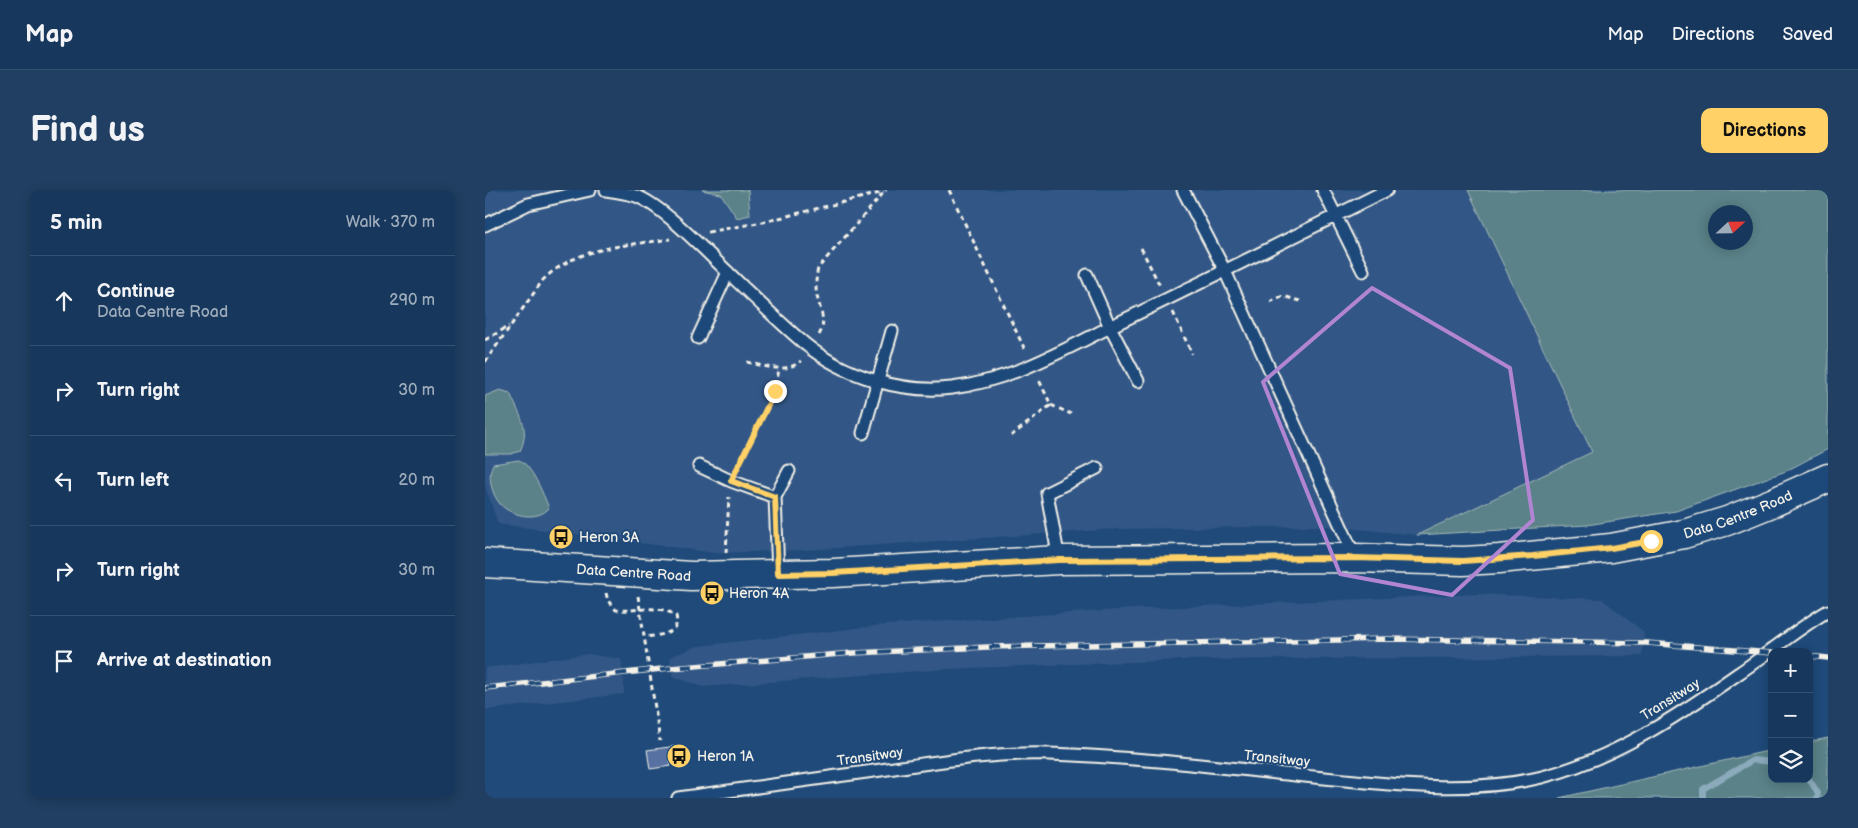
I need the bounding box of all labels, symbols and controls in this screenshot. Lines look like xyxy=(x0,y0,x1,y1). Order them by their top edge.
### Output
text: Map xyxy=(25,20,73,49)
text: Map xyxy=(1608,24,1644,45)
text: Directions xyxy=(1672,24,1754,45)
text: Saved xyxy=(1782,24,1833,45)
button: Directions xyxy=(1701,108,1828,153)
text: Find us xyxy=(30,109,145,152)
north arrow xyxy=(1708,205,1753,250)
text: 5 min xyxy=(50,210,103,235)
text: Walk · 370 m xyxy=(346,213,435,232)
text: Continue xyxy=(97,280,175,303)
icon: ahead xyxy=(50,287,78,315)
text: 290 m xyxy=(389,291,435,310)
text: Data Centre Road xyxy=(97,303,228,322)
icon: right xyxy=(50,377,78,405)
text: Turn right xyxy=(97,379,180,402)
route end xyxy=(764,380,787,403)
text: 30 m xyxy=(398,381,435,400)
icon: left xyxy=(50,467,78,495)
text: Turn left xyxy=(97,469,169,492)
text: 20 m xyxy=(399,471,435,490)
street label: Data Centre Road xyxy=(1681,487,1795,543)
bus stop icon: Heron 3A xyxy=(548,524,574,550)
place label: Heron 3A xyxy=(579,529,640,546)
route start xyxy=(1640,530,1663,553)
icon: right xyxy=(50,557,78,585)
text: Turn right xyxy=(97,559,180,582)
text: 30 m xyxy=(398,561,435,580)
street label: Data Centre Road xyxy=(576,561,692,585)
bus stop icon: Heron 4A xyxy=(699,580,725,606)
place label: Heron 4A xyxy=(729,585,789,602)
icon: arrive xyxy=(50,647,78,675)
map controls xyxy=(1768,648,1813,783)
button: + xyxy=(1768,648,1813,693)
text: Arrive at destination xyxy=(97,649,272,672)
street label: Transitway xyxy=(1638,674,1703,724)
button: − xyxy=(1768,693,1813,738)
button: layers xyxy=(1768,738,1813,783)
bus stop icon: Heron 1A xyxy=(666,743,692,769)
street label: Transitway xyxy=(836,743,905,770)
street label: Transitway xyxy=(1243,747,1311,770)
place label: Heron 1A xyxy=(697,748,754,765)

